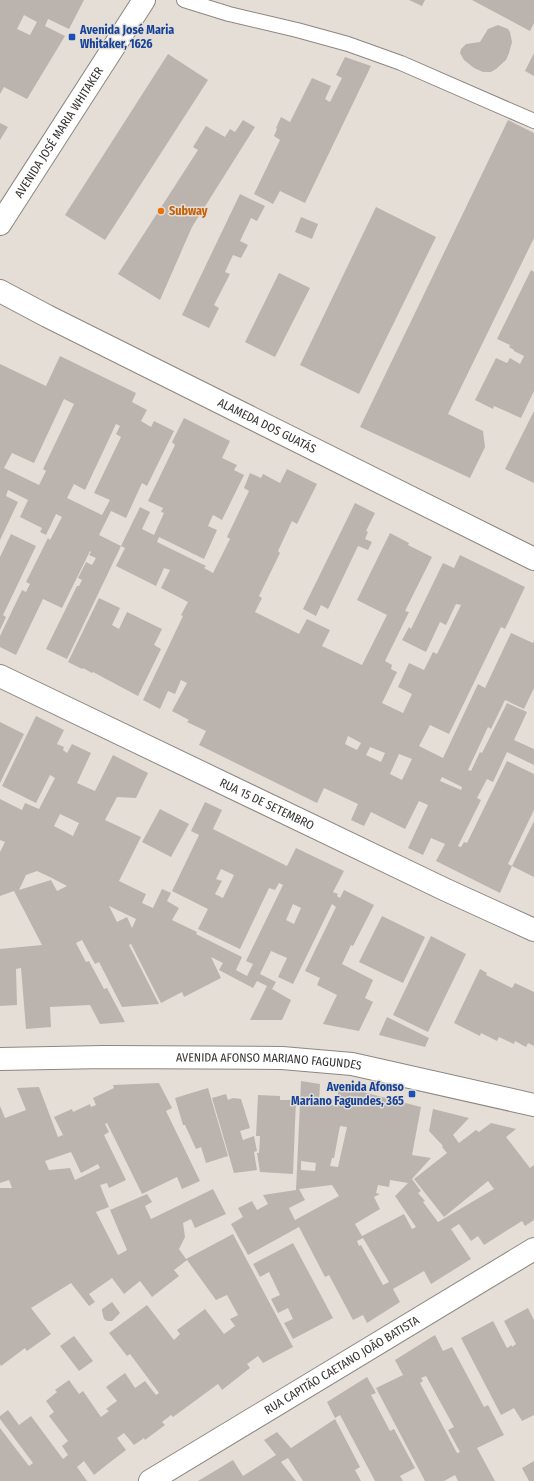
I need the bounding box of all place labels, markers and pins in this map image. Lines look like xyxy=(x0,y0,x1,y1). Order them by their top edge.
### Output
place label: Avenida José Maria Whitaker, 1626 xyxy=(79,23,174,51)
marker: Avenida José Maria Whitaker, 1626 xyxy=(67,32,77,42)
place label: Subway xyxy=(169,204,208,218)
marker: Subway xyxy=(156,206,166,216)
place label: Avenida Afonso Mariano Fagundes, 365 xyxy=(291,1080,405,1108)
marker: Avenida Afonso Mariano Fagundes, 365 xyxy=(407,1089,417,1099)

